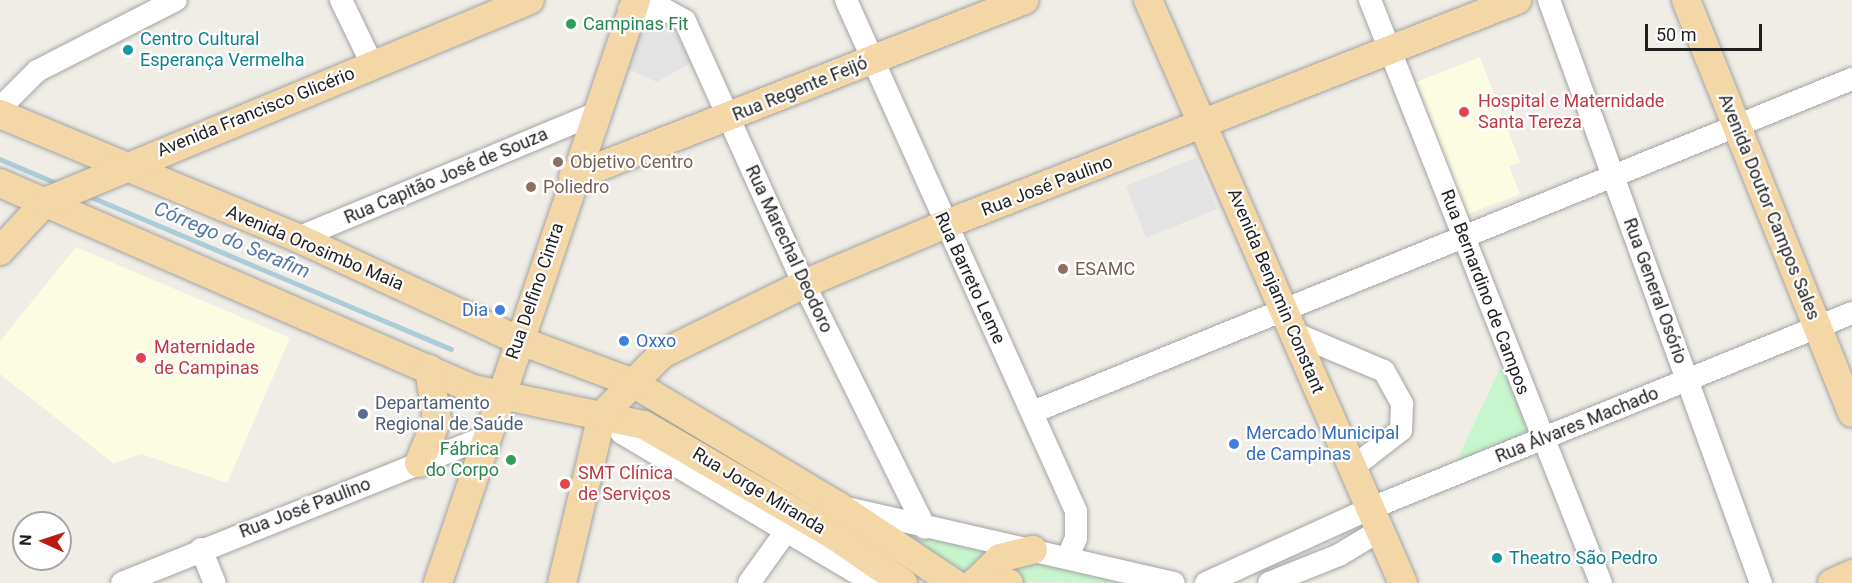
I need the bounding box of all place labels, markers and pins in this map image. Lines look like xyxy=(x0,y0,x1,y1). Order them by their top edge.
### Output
place label: Campinas Fit xyxy=(583,13,688,35)
marker: Campinas Fit xyxy=(564,17,578,31)
place label: Centro Cultural Esperança Vermelha xyxy=(140,29,304,72)
marker: Centro Cultural Esperança Vermelha xyxy=(121,43,135,57)
place label: Hospital e Maternidade Santa Tereza xyxy=(1478,91,1664,134)
marker: Hospital e Maternidade Santa Tereza xyxy=(1455,103,1473,121)
place label: Objetivo Centro xyxy=(570,151,693,173)
marker: Objetivo Centro xyxy=(551,155,565,169)
place label: Poliedro xyxy=(543,176,609,198)
marker: Poliedro xyxy=(524,180,538,194)
place label: ESAMC xyxy=(1075,258,1135,280)
marker: ESAMC xyxy=(1056,262,1070,276)
place label: Dia xyxy=(462,299,488,321)
marker: Dia xyxy=(493,303,507,317)
place label: Oxxo xyxy=(636,330,676,352)
marker: Oxxo xyxy=(617,334,631,348)
place label: Maternidade de Campinas xyxy=(154,337,259,380)
marker: Maternidade de Campinas xyxy=(132,349,150,367)
place label: Departamento Regional de Saúde xyxy=(375,393,523,436)
marker: Departamento Regional de Saúde xyxy=(356,407,370,421)
place label: Mercado Municipal de Campinas xyxy=(1246,423,1399,466)
marker: Mercado Municipal de Campinas xyxy=(1227,437,1241,451)
place label: Fábrica do Corpo xyxy=(426,439,499,482)
marker: Fábrica do Corpo xyxy=(504,453,518,467)
place label: SMT Clínica de Serviços xyxy=(578,463,673,506)
marker: SMT Clínica de Serviços xyxy=(556,475,574,493)
place label: Theatro São Pedro xyxy=(1509,547,1658,569)
marker: Theatro São Pedro xyxy=(1490,551,1504,565)

